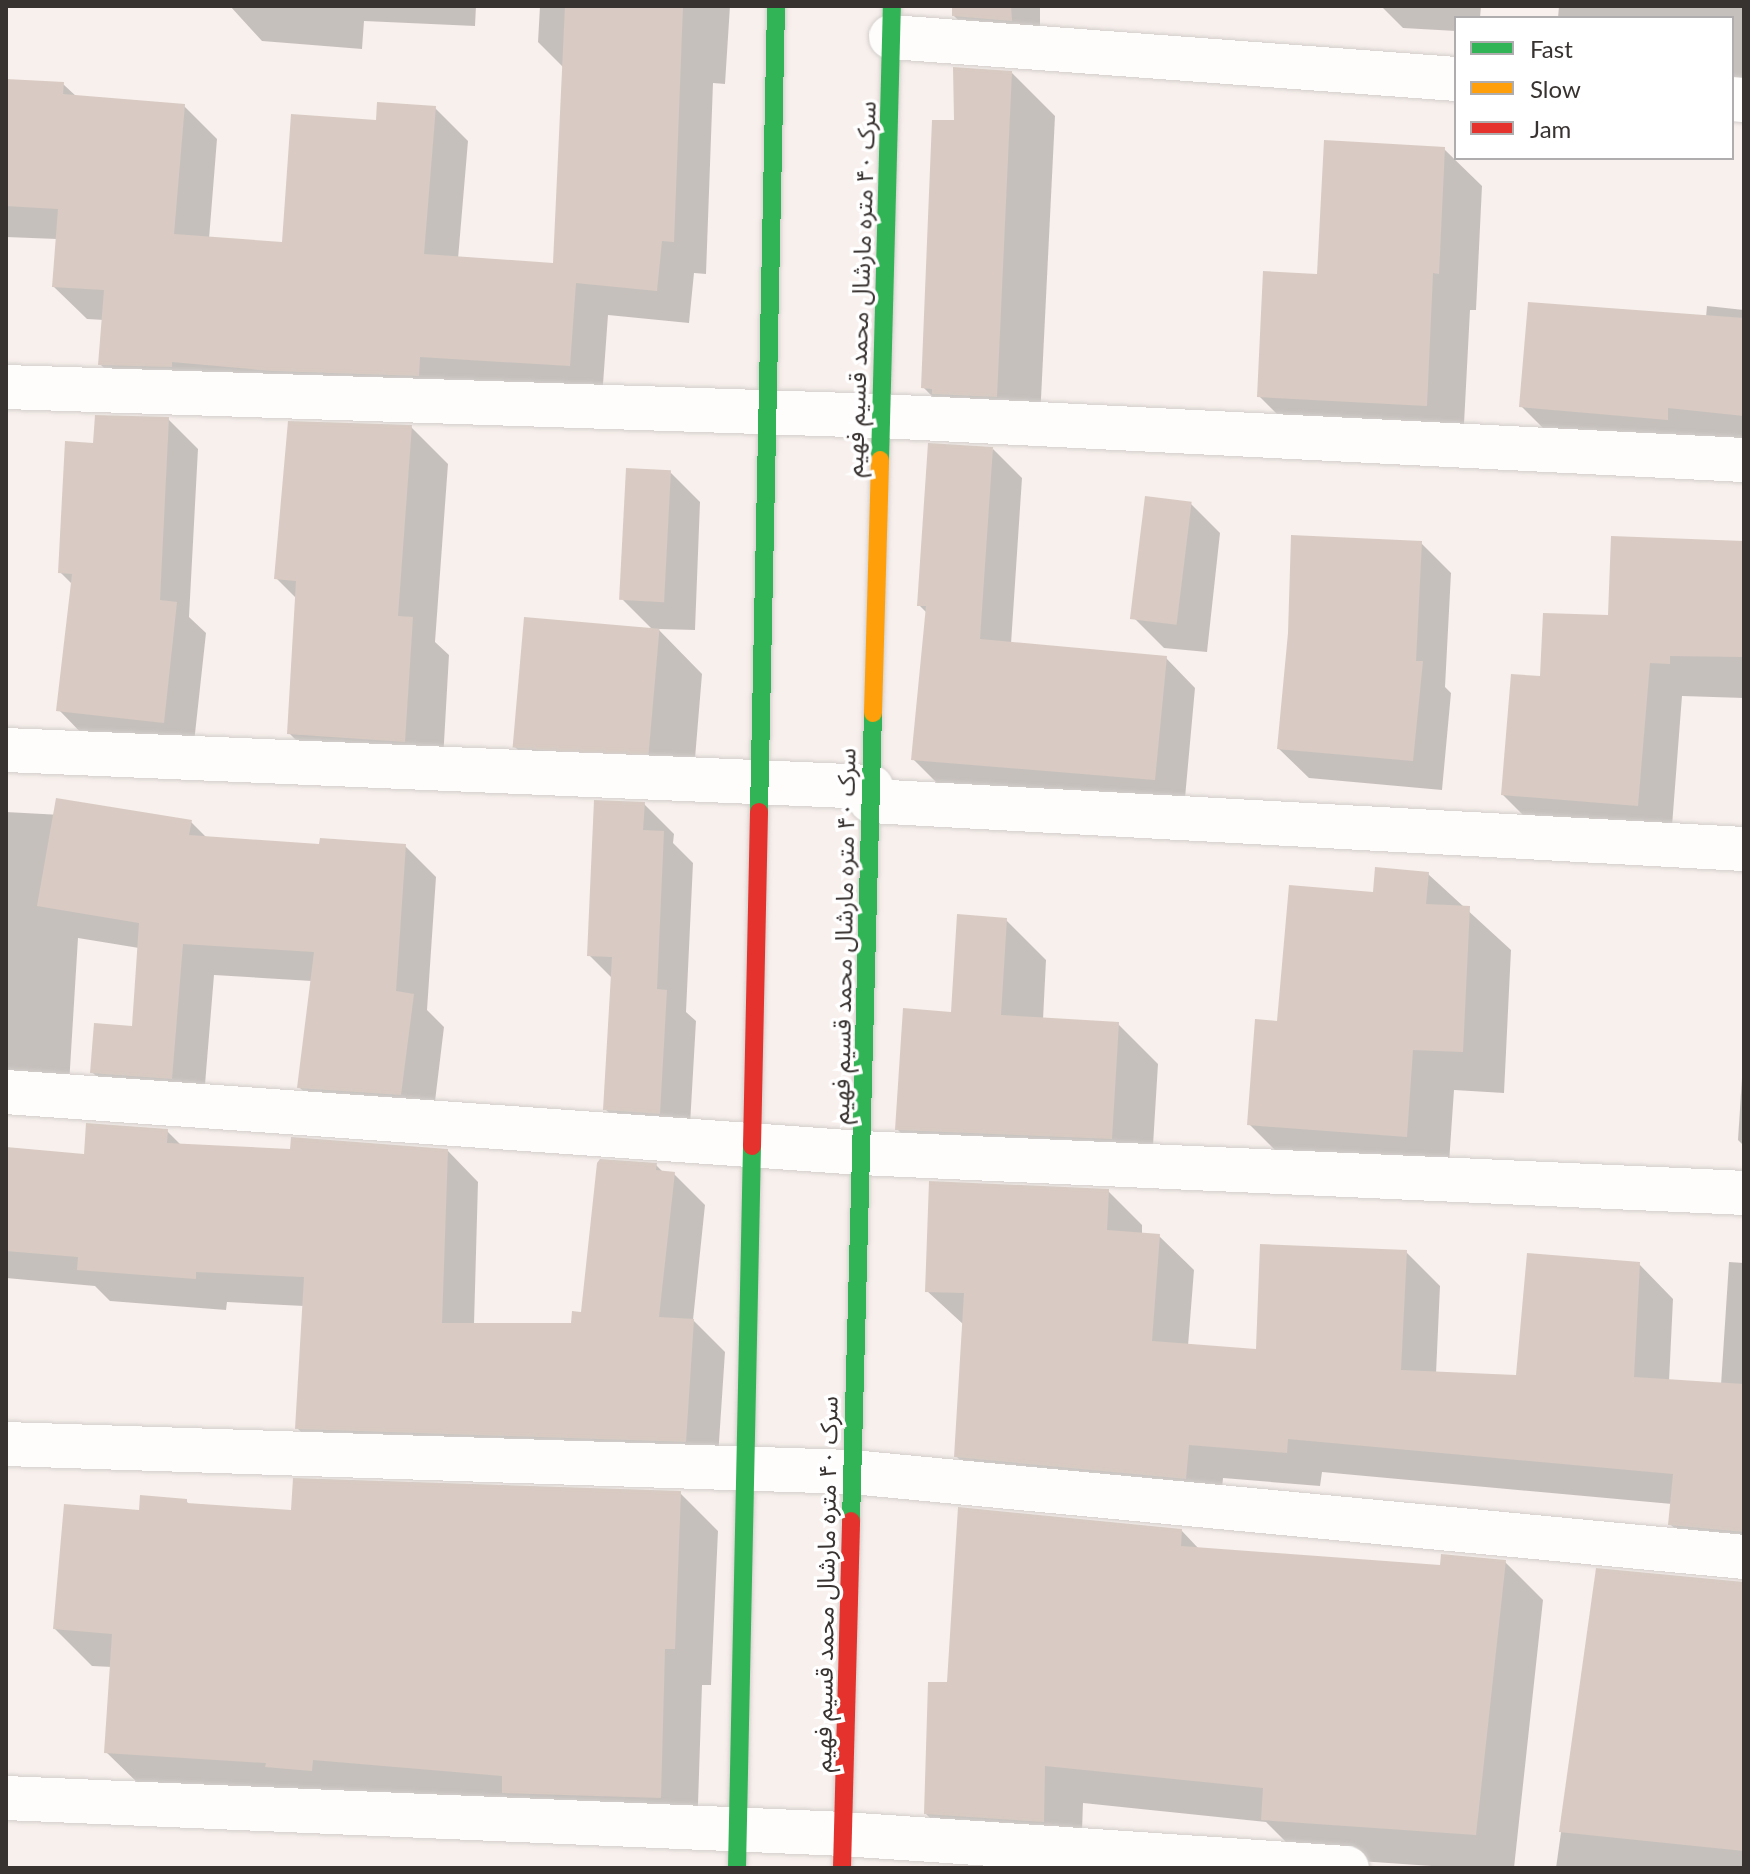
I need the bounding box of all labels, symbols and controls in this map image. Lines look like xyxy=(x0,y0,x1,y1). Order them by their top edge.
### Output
legend xyxy=(1454,16,1734,160)
text: Fast xyxy=(1530,34,1573,63)
text: Slow xyxy=(1530,74,1581,103)
street label: سرک ۴۰ متره مارشال محمد قسیم فهیم xyxy=(839,101,881,477)
text: Jam xyxy=(1530,114,1571,143)
street label: سرک ۴۰ متره مارشال محمد قسیم فهیم xyxy=(825,748,861,1124)
street label: سرک ۴۰ متره مارشال محمد قسیم فهیم xyxy=(807,1396,843,1772)

